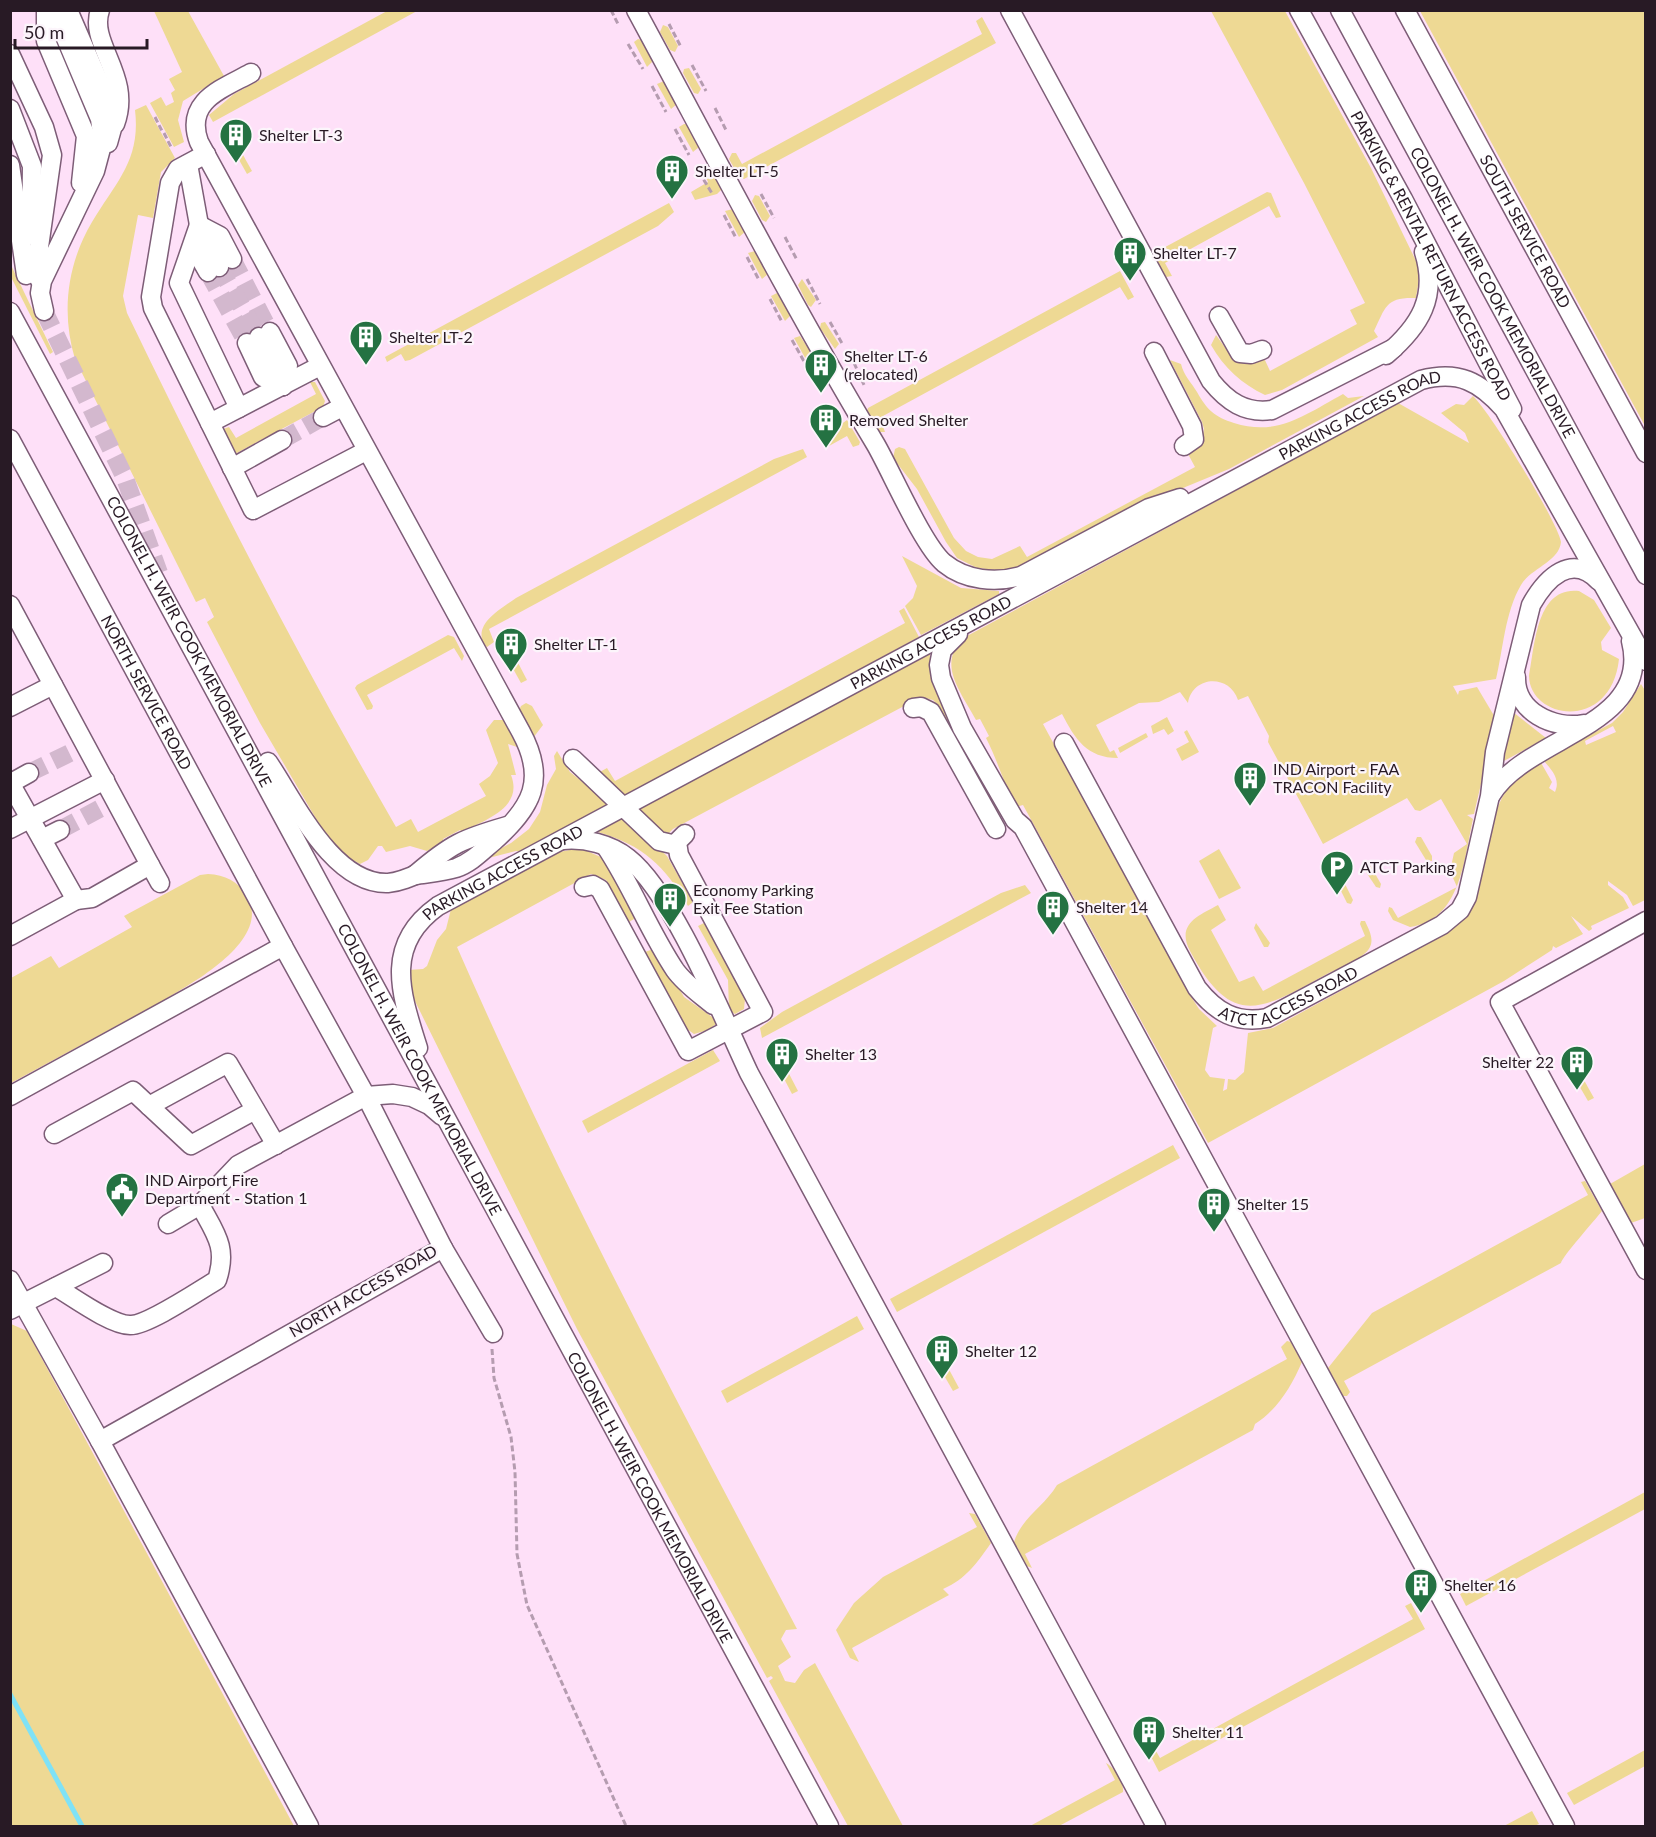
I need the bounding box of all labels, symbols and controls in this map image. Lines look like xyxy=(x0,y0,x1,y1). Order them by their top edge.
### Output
scale bar xyxy=(15,12,147,50)
text: 50 m xyxy=(24,21,64,43)
street label: PARKING & RENTAL RETURN ACCESS ROAD xyxy=(1347,107,1516,404)
building icon: Shelter LT-3 xyxy=(218,117,254,164)
place label: Shelter LT-3 xyxy=(259,125,343,144)
street label: COLONEL H. WEIR COOK MEMORIAL DRIVE xyxy=(1407,143,1580,441)
street label: SOUTH SERVICE ROAD xyxy=(1477,151,1575,311)
building icon: Shelter LT-5 xyxy=(654,153,690,200)
place label: Shelter LT-5 xyxy=(695,161,779,180)
building icon: Shelter LT-7 xyxy=(1112,235,1148,282)
place label: Shelter LT-7 xyxy=(1153,243,1237,262)
building icon: Shelter LT-2 xyxy=(348,319,384,366)
place label: Shelter LT-2 xyxy=(389,327,473,346)
place label: Shelter LT-6 (relocated) xyxy=(844,346,928,383)
building icon: Shelter LT-6 (relocated) xyxy=(803,347,839,394)
street label: PARKING ACCESS ROAD xyxy=(1275,367,1442,463)
building icon: Removed Shelter xyxy=(808,402,844,449)
place label: Removed Shelter xyxy=(849,410,968,429)
street label: COLONEL H. WEIR COOK MEMORIAL DRIVE xyxy=(103,492,276,790)
street label: PARKING ACCESS ROAD xyxy=(847,591,1014,693)
street label: NORTH SERVICE ROAD xyxy=(98,612,196,773)
building icon: Shelter LT-1 xyxy=(493,626,529,673)
place label: Shelter LT-1 xyxy=(534,634,618,653)
place label: IND Airport - FAA TRACON Facility xyxy=(1273,759,1400,796)
building icon: IND Airport - FAA TRACON Facility xyxy=(1232,760,1268,807)
street label: PARKING ACCESS ROAD xyxy=(418,820,586,924)
parking icon: ATCT Parking xyxy=(1319,849,1355,896)
place label: ATCT Parking xyxy=(1360,857,1455,876)
place label: Economy Parking Exit Fee Station xyxy=(693,880,814,917)
building icon: Economy Parking Exit Fee Station xyxy=(652,881,688,928)
building icon: Shelter 14 xyxy=(1035,889,1071,936)
place label: Shelter 14 xyxy=(1076,897,1148,916)
street label: COLONEL H. WEIR COOK MEMORIAL DRIVE xyxy=(334,920,506,1218)
street label: ATCT ACCESS ROAD xyxy=(1216,962,1361,1029)
building icon: Shelter 13 xyxy=(764,1036,800,1083)
place label: Shelter 13 xyxy=(805,1044,877,1063)
building icon: Shelter 22 xyxy=(1559,1044,1595,1091)
place label: Shelter 22 xyxy=(1482,1052,1554,1071)
place label: IND Airport Fire Department - Station 1 xyxy=(145,1170,307,1207)
public building icon: IND Airport Fire Department - Station 1 xyxy=(104,1171,140,1218)
building icon: Shelter 15 xyxy=(1196,1186,1232,1233)
place label: Shelter 15 xyxy=(1237,1194,1309,1213)
street label: NORTH ACCESS ROAD xyxy=(285,1240,440,1341)
building icon: Shelter 12 xyxy=(924,1333,960,1380)
place label: Shelter 12 xyxy=(965,1341,1037,1360)
street label: COLONEL H. WEIR COOK MEMORIAL DRIVE xyxy=(564,1348,737,1646)
building icon: Shelter 16 xyxy=(1403,1567,1439,1614)
place label: Shelter 16 xyxy=(1444,1575,1516,1594)
building icon: Shelter 11 xyxy=(1131,1714,1167,1761)
place label: Shelter 11 xyxy=(1172,1722,1244,1741)

